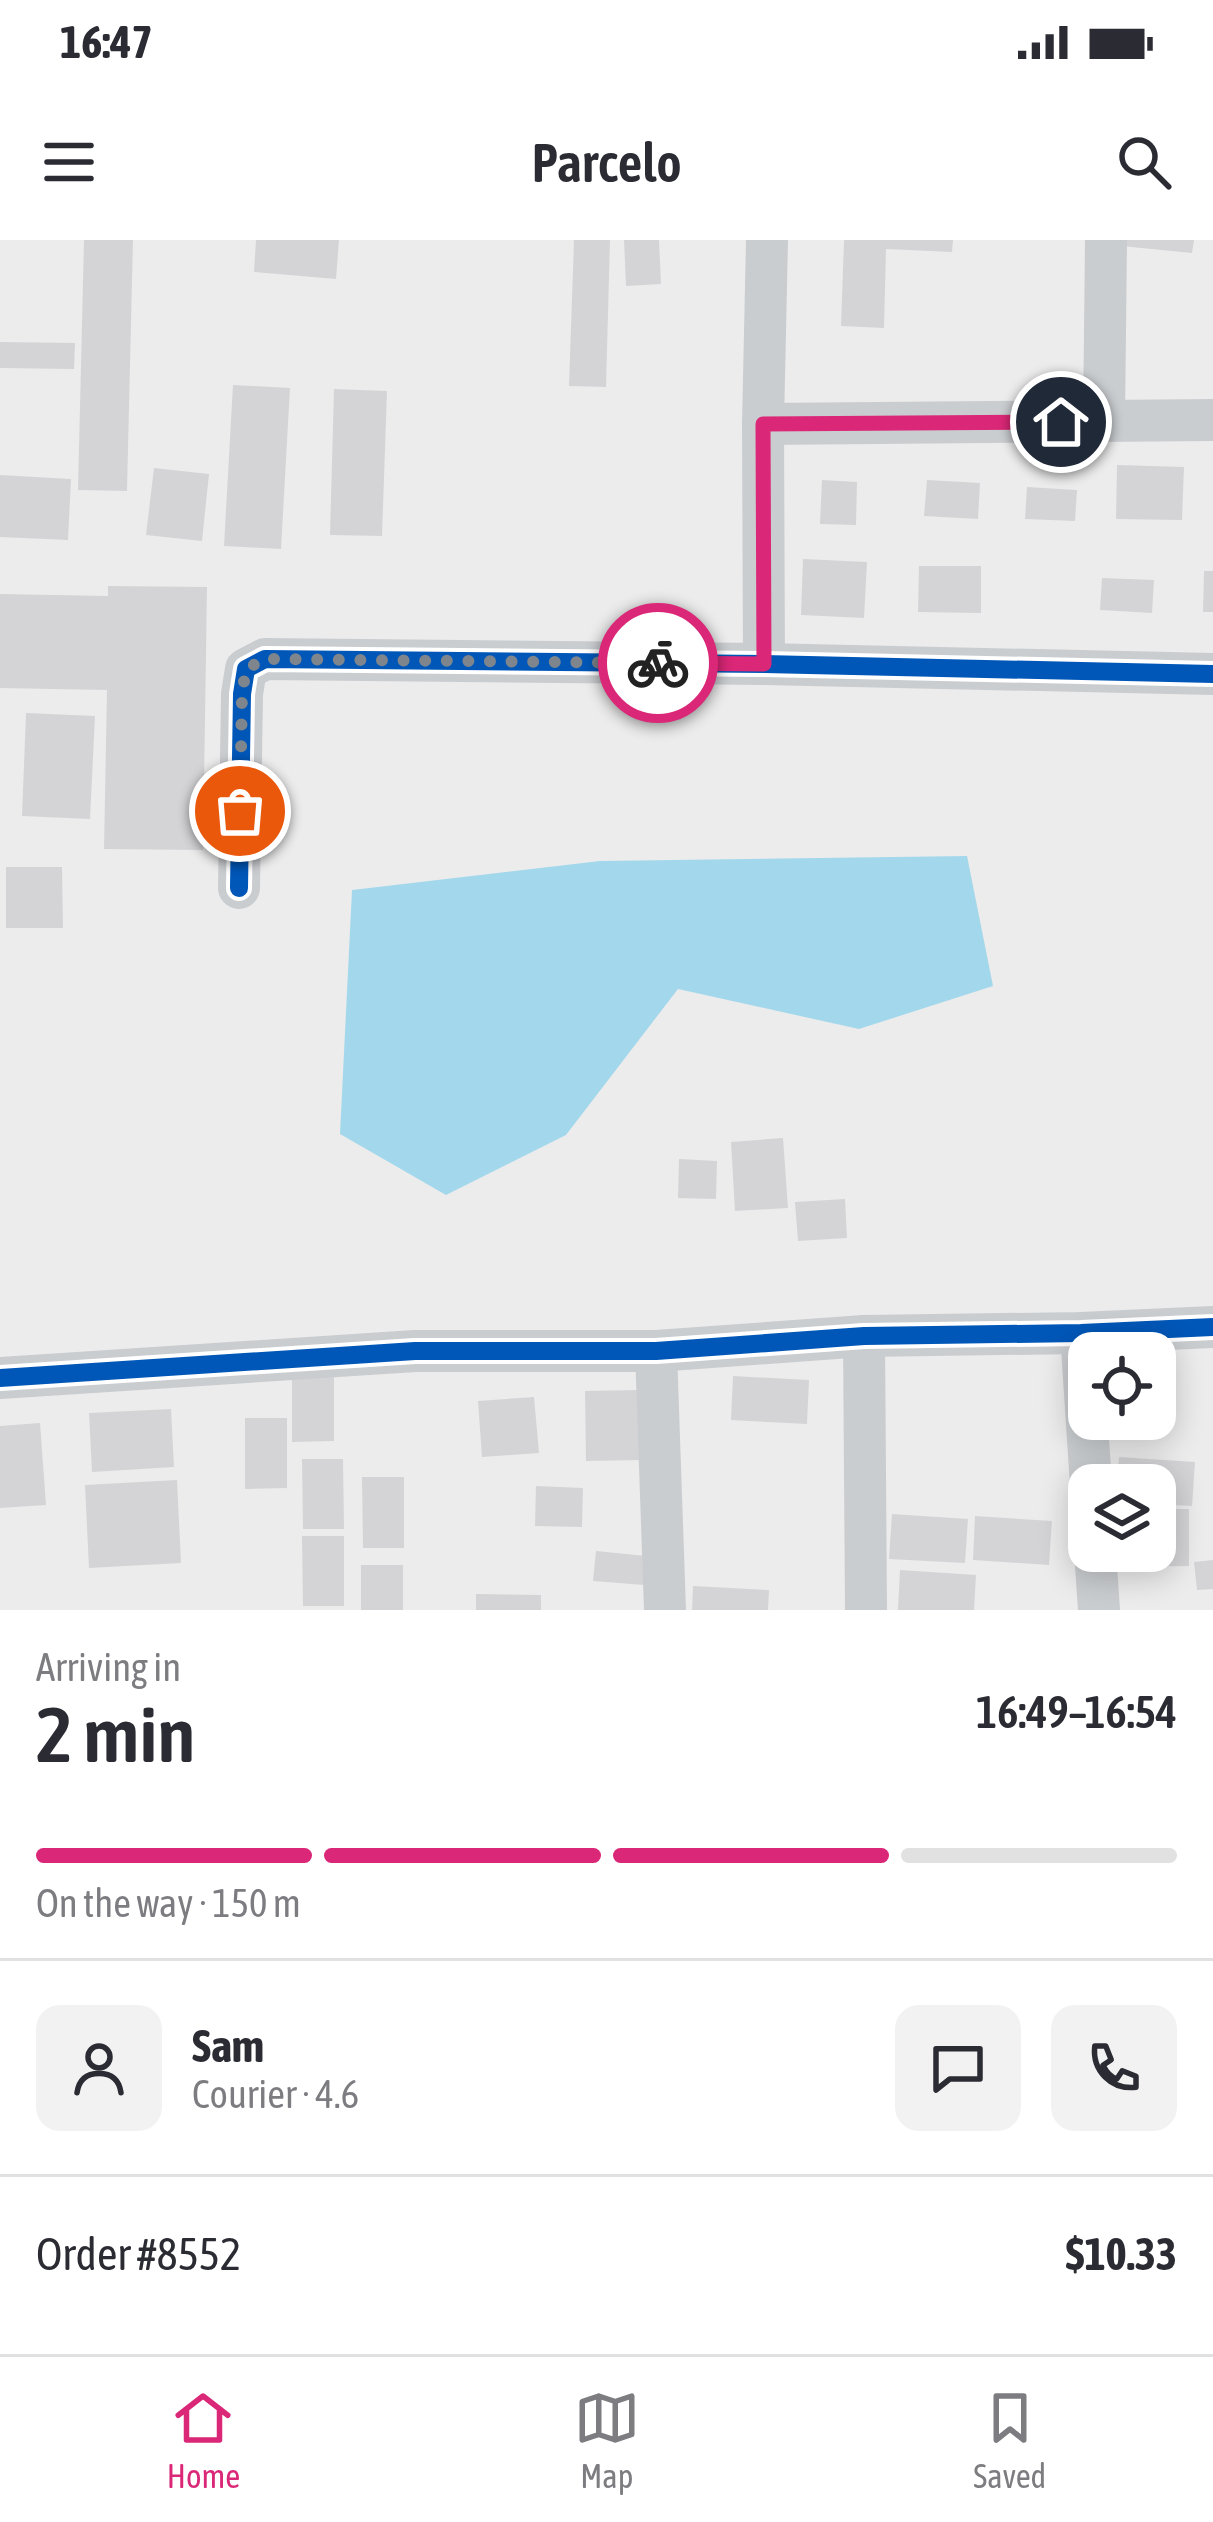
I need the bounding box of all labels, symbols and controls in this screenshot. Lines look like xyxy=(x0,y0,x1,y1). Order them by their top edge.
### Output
text: 16:47 xyxy=(60,16,153,68)
icon: menu xyxy=(36,129,102,195)
icon: search xyxy=(1111,129,1177,195)
text: Parcelo xyxy=(531,132,682,193)
pin xyxy=(1010,371,1112,473)
icon: home xyxy=(1028,389,1094,455)
courier xyxy=(598,603,718,723)
icon: bike xyxy=(625,630,691,696)
pin xyxy=(189,760,291,862)
icon: bag xyxy=(207,778,273,844)
map controls xyxy=(1068,1332,1176,1572)
button: locate xyxy=(1068,1332,1176,1440)
button: layers xyxy=(1068,1464,1176,1572)
text: Arriving in xyxy=(36,1645,181,1689)
text: 16:49–16:54 xyxy=(976,1686,1177,1738)
text: 2 min xyxy=(36,1689,195,1779)
text: On the way · 150 m xyxy=(36,1881,301,1925)
button: person xyxy=(36,2005,162,2131)
button: chat xyxy=(895,2005,1021,2131)
button: phone xyxy=(1051,2005,1177,2131)
text: Sam xyxy=(192,2020,264,2072)
text: Courier · 4.6 xyxy=(192,2072,359,2116)
text: Order #8552 xyxy=(36,2228,241,2280)
text: $10.33 xyxy=(1065,2228,1177,2280)
tab: Home xyxy=(167,2385,240,2495)
tab: Map xyxy=(574,2385,640,2495)
tab: Saved xyxy=(973,2385,1046,2495)

